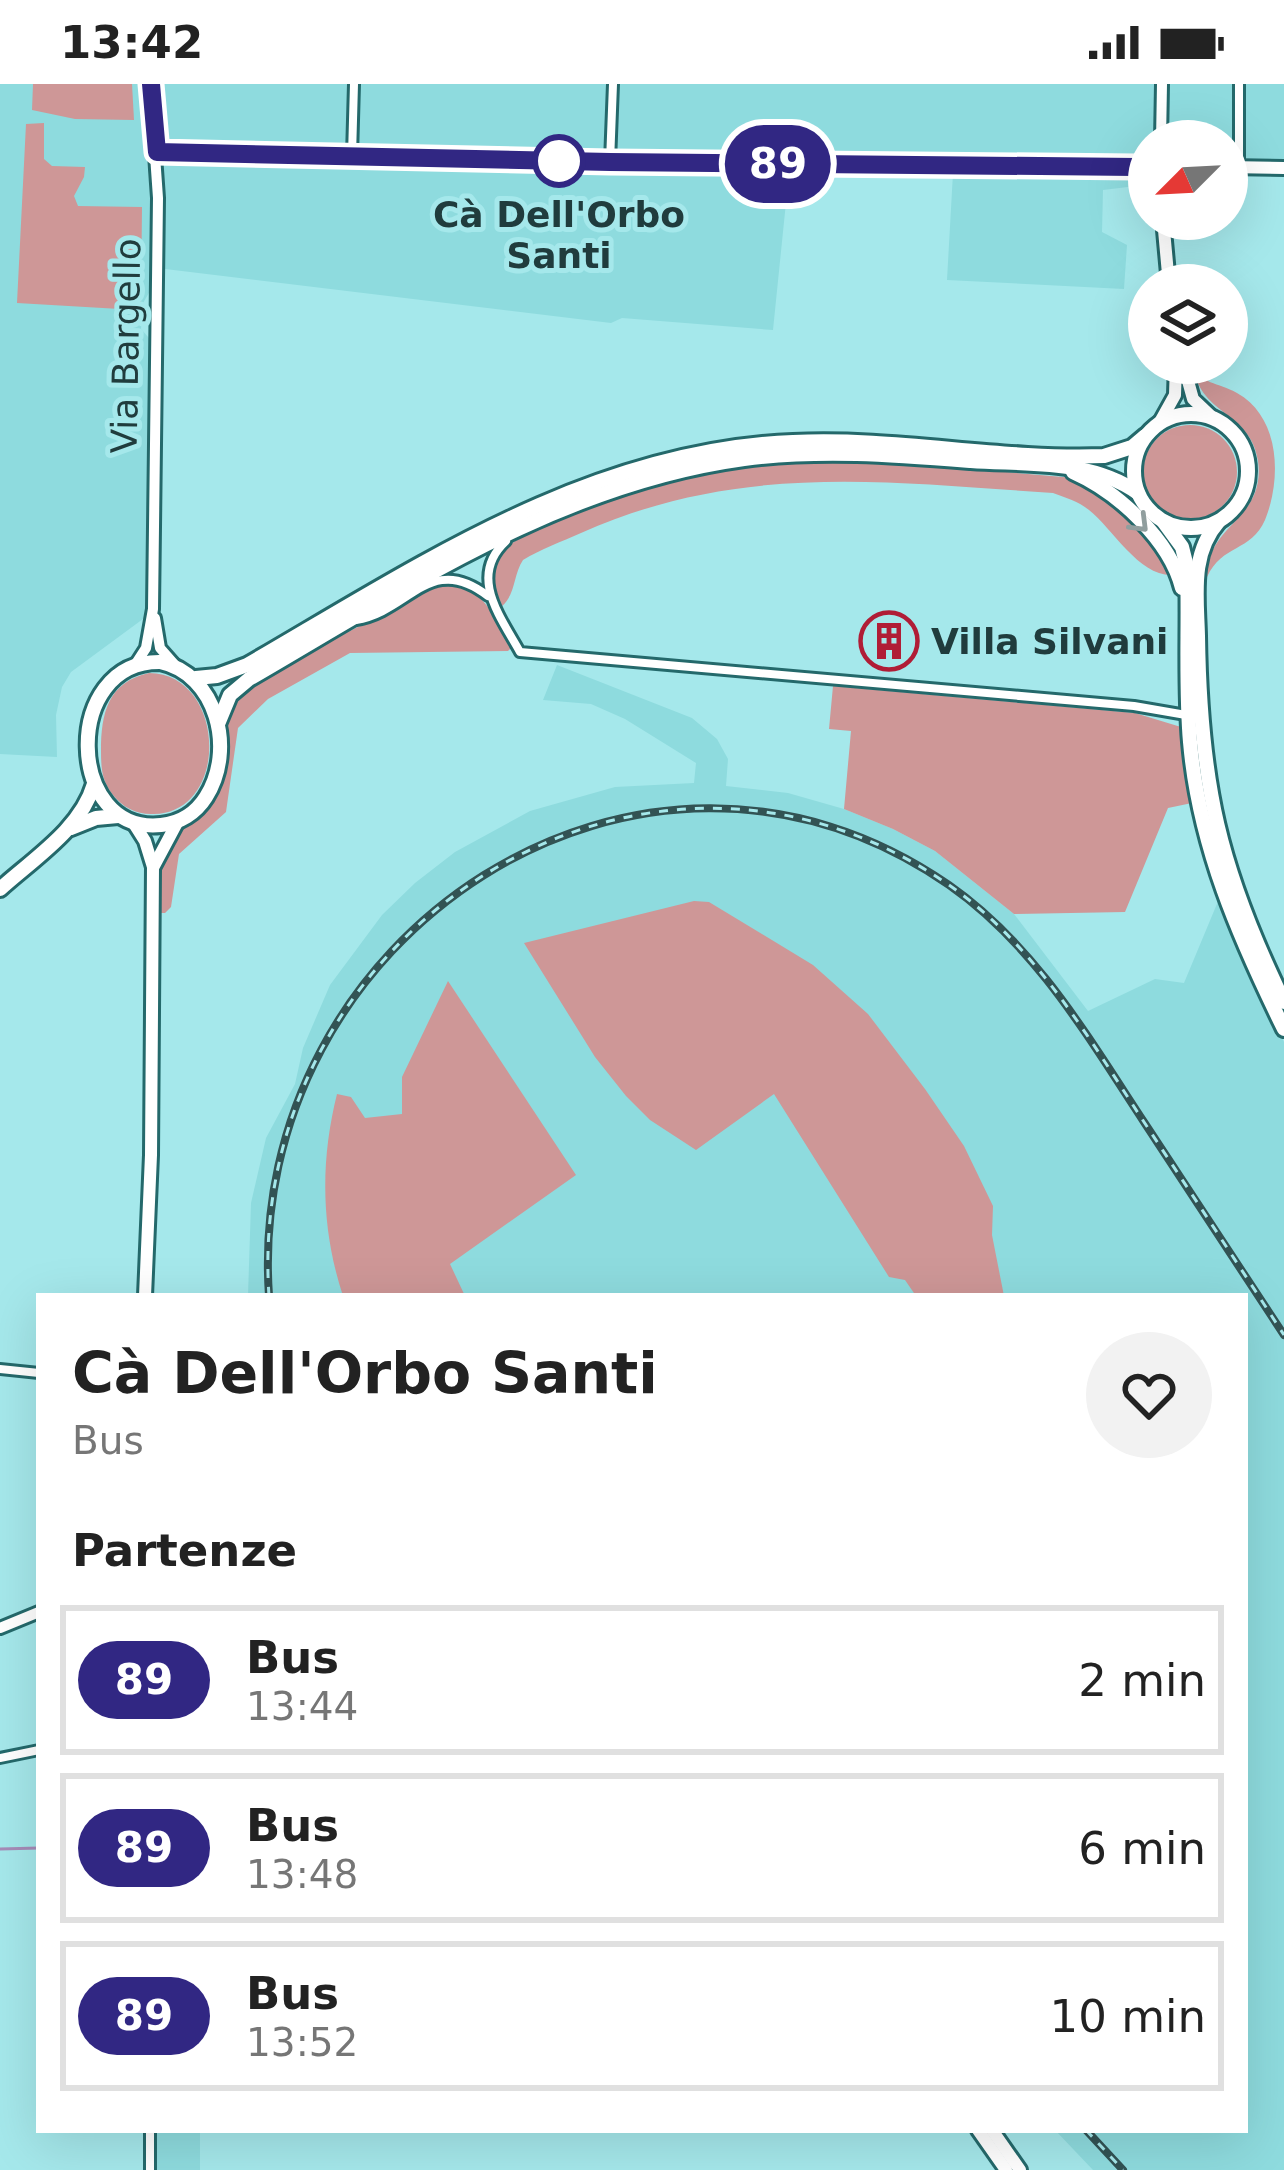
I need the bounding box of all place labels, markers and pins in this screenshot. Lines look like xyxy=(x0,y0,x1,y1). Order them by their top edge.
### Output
marker: Cà Dell'Orbo Santi xyxy=(534,136,584,186)
place label: Cà Dell'Orbo Santi xyxy=(433,194,685,276)
building icon: Villa Silvani xyxy=(858,610,920,672)
place label: Villa Silvani xyxy=(931,621,1168,662)

